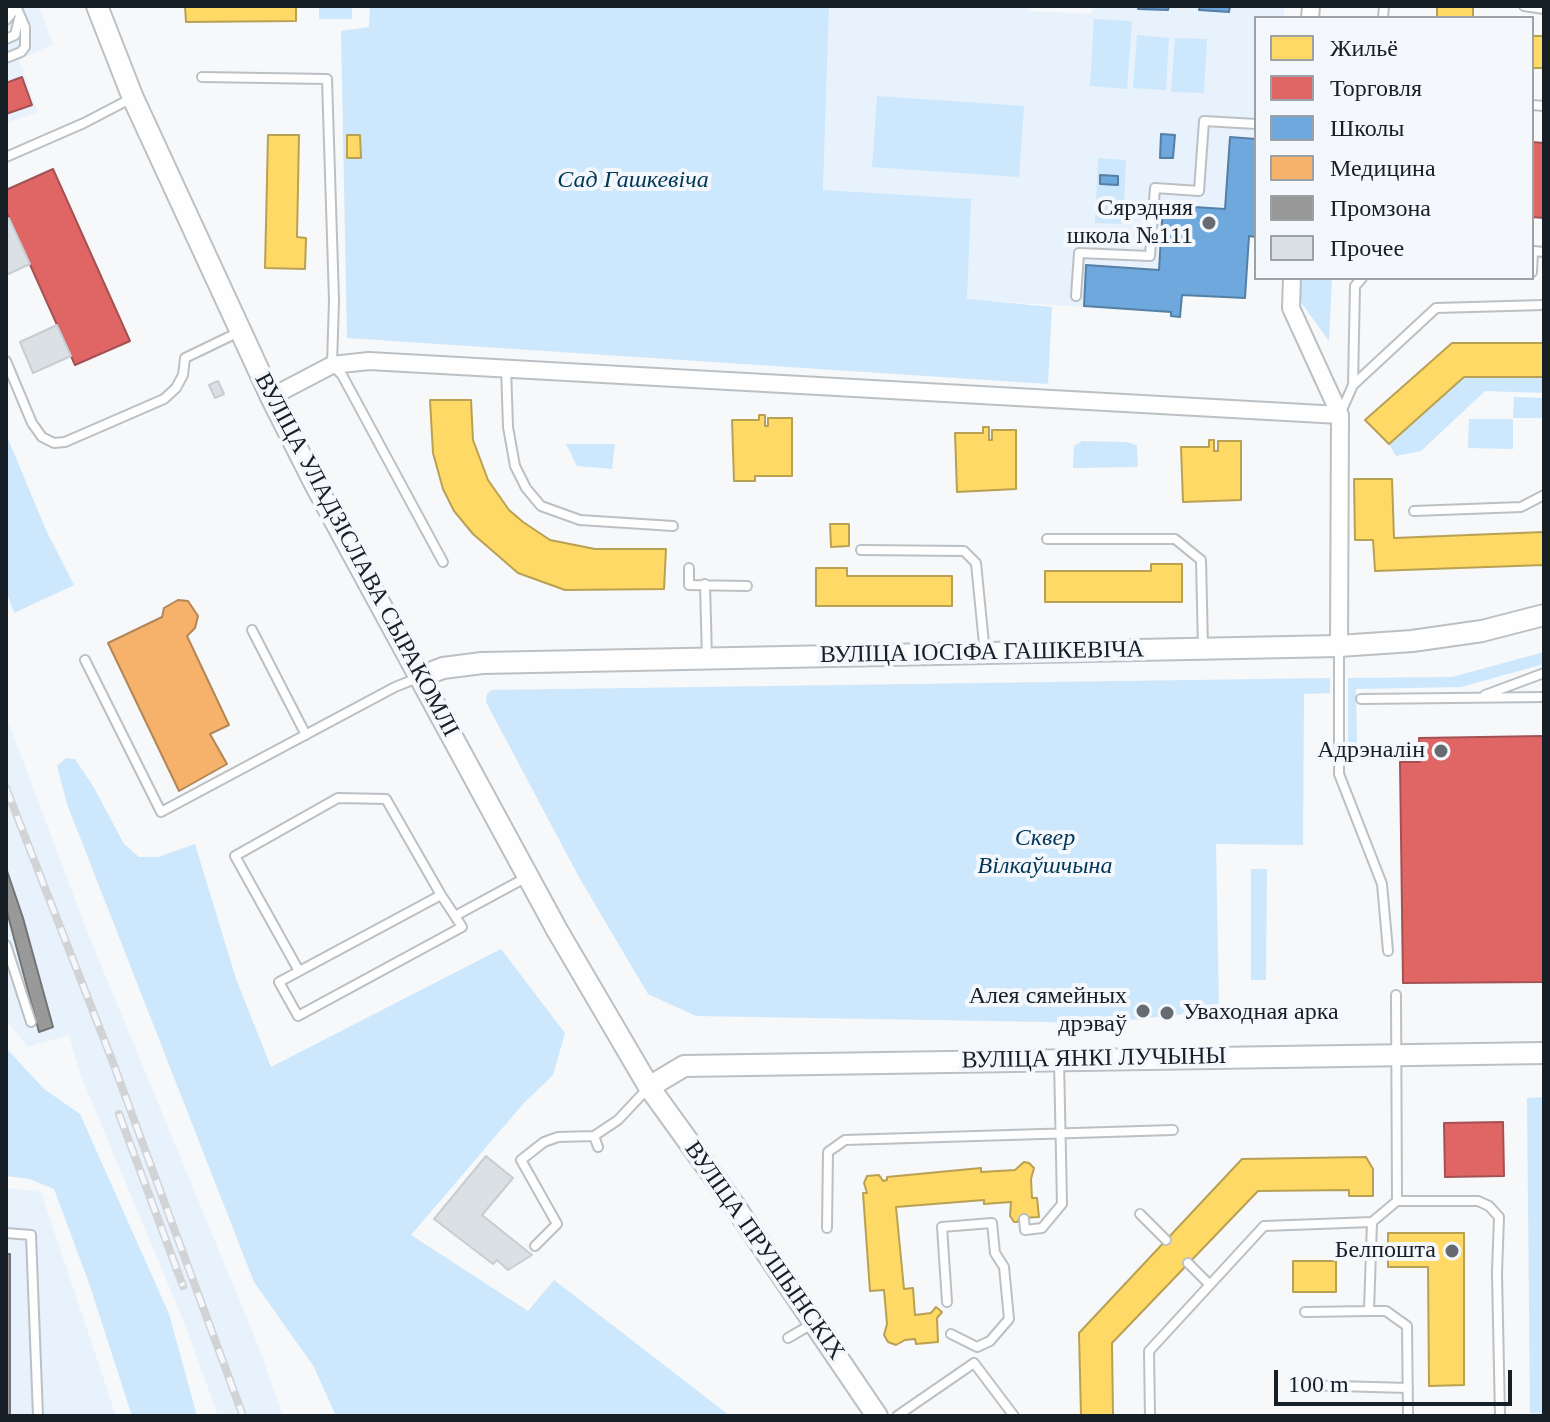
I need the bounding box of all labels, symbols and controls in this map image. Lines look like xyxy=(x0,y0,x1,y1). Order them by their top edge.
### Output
legend xyxy=(1254,16,1534,280)
text: Жильё xyxy=(1330,35,1398,61)
text: Торговля xyxy=(1330,75,1422,101)
text: Школы xyxy=(1330,115,1404,141)
text: Медицина xyxy=(1330,155,1436,181)
park label: Сад Гашкевіча xyxy=(557,167,709,195)
place label: Сярэдняя школа №111 xyxy=(1067,195,1193,251)
text: Промзона xyxy=(1330,195,1431,221)
marker: Сярэдняя школа №111 xyxy=(1200,214,1218,232)
text: Прочее xyxy=(1330,235,1404,261)
street label: ВУЛІЦА УЛАДЗІСЛАВА СЫРАКОМЛІ xyxy=(248,368,464,742)
street label: ВУЛІЦА ІОСІФА ГАШКЕВІЧА xyxy=(820,636,1144,670)
place label: Адрэналін xyxy=(1317,737,1425,765)
marker: Адрэналін xyxy=(1432,742,1450,760)
park label: Сквер Вілкаўшчына xyxy=(978,825,1112,881)
place label: Алея сямейных дрэваў xyxy=(969,983,1127,1039)
place label: Уваходная арка xyxy=(1183,999,1339,1027)
marker: Алея сямейных дрэваў xyxy=(1134,1002,1152,1020)
marker: Уваходная арка xyxy=(1158,1004,1176,1022)
street label: ВУЛІЦА ЯНКІ ЛУЧЫНЫ xyxy=(961,1042,1227,1076)
street label: ВУЛІЦА ПРУШЫНСКІХ xyxy=(678,1136,850,1366)
place label: Белпошта xyxy=(1335,1237,1436,1265)
marker: Белпошта xyxy=(1443,1242,1461,1260)
scale bar xyxy=(1278,1354,1516,1404)
text: 100 m xyxy=(1288,1371,1349,1397)

